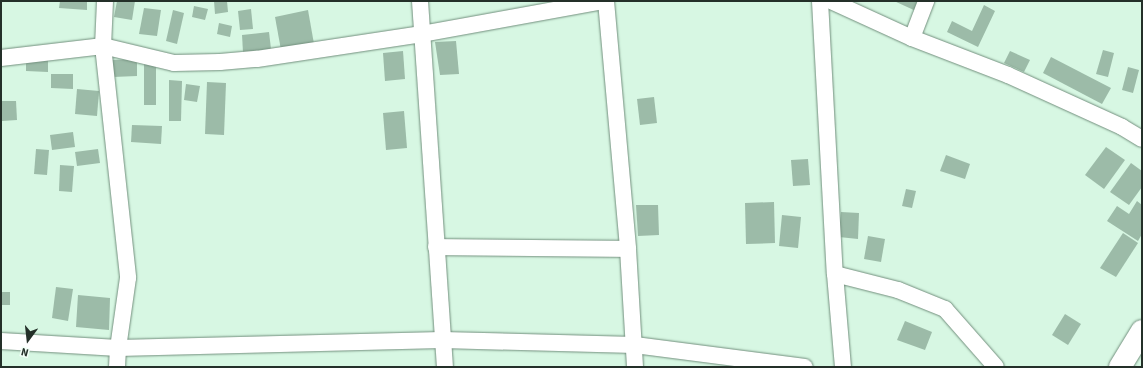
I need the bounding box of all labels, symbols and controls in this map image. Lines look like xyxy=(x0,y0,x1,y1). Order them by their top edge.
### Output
north arrow xyxy=(8,320,48,360)
text: N xyxy=(19,344,30,360)

